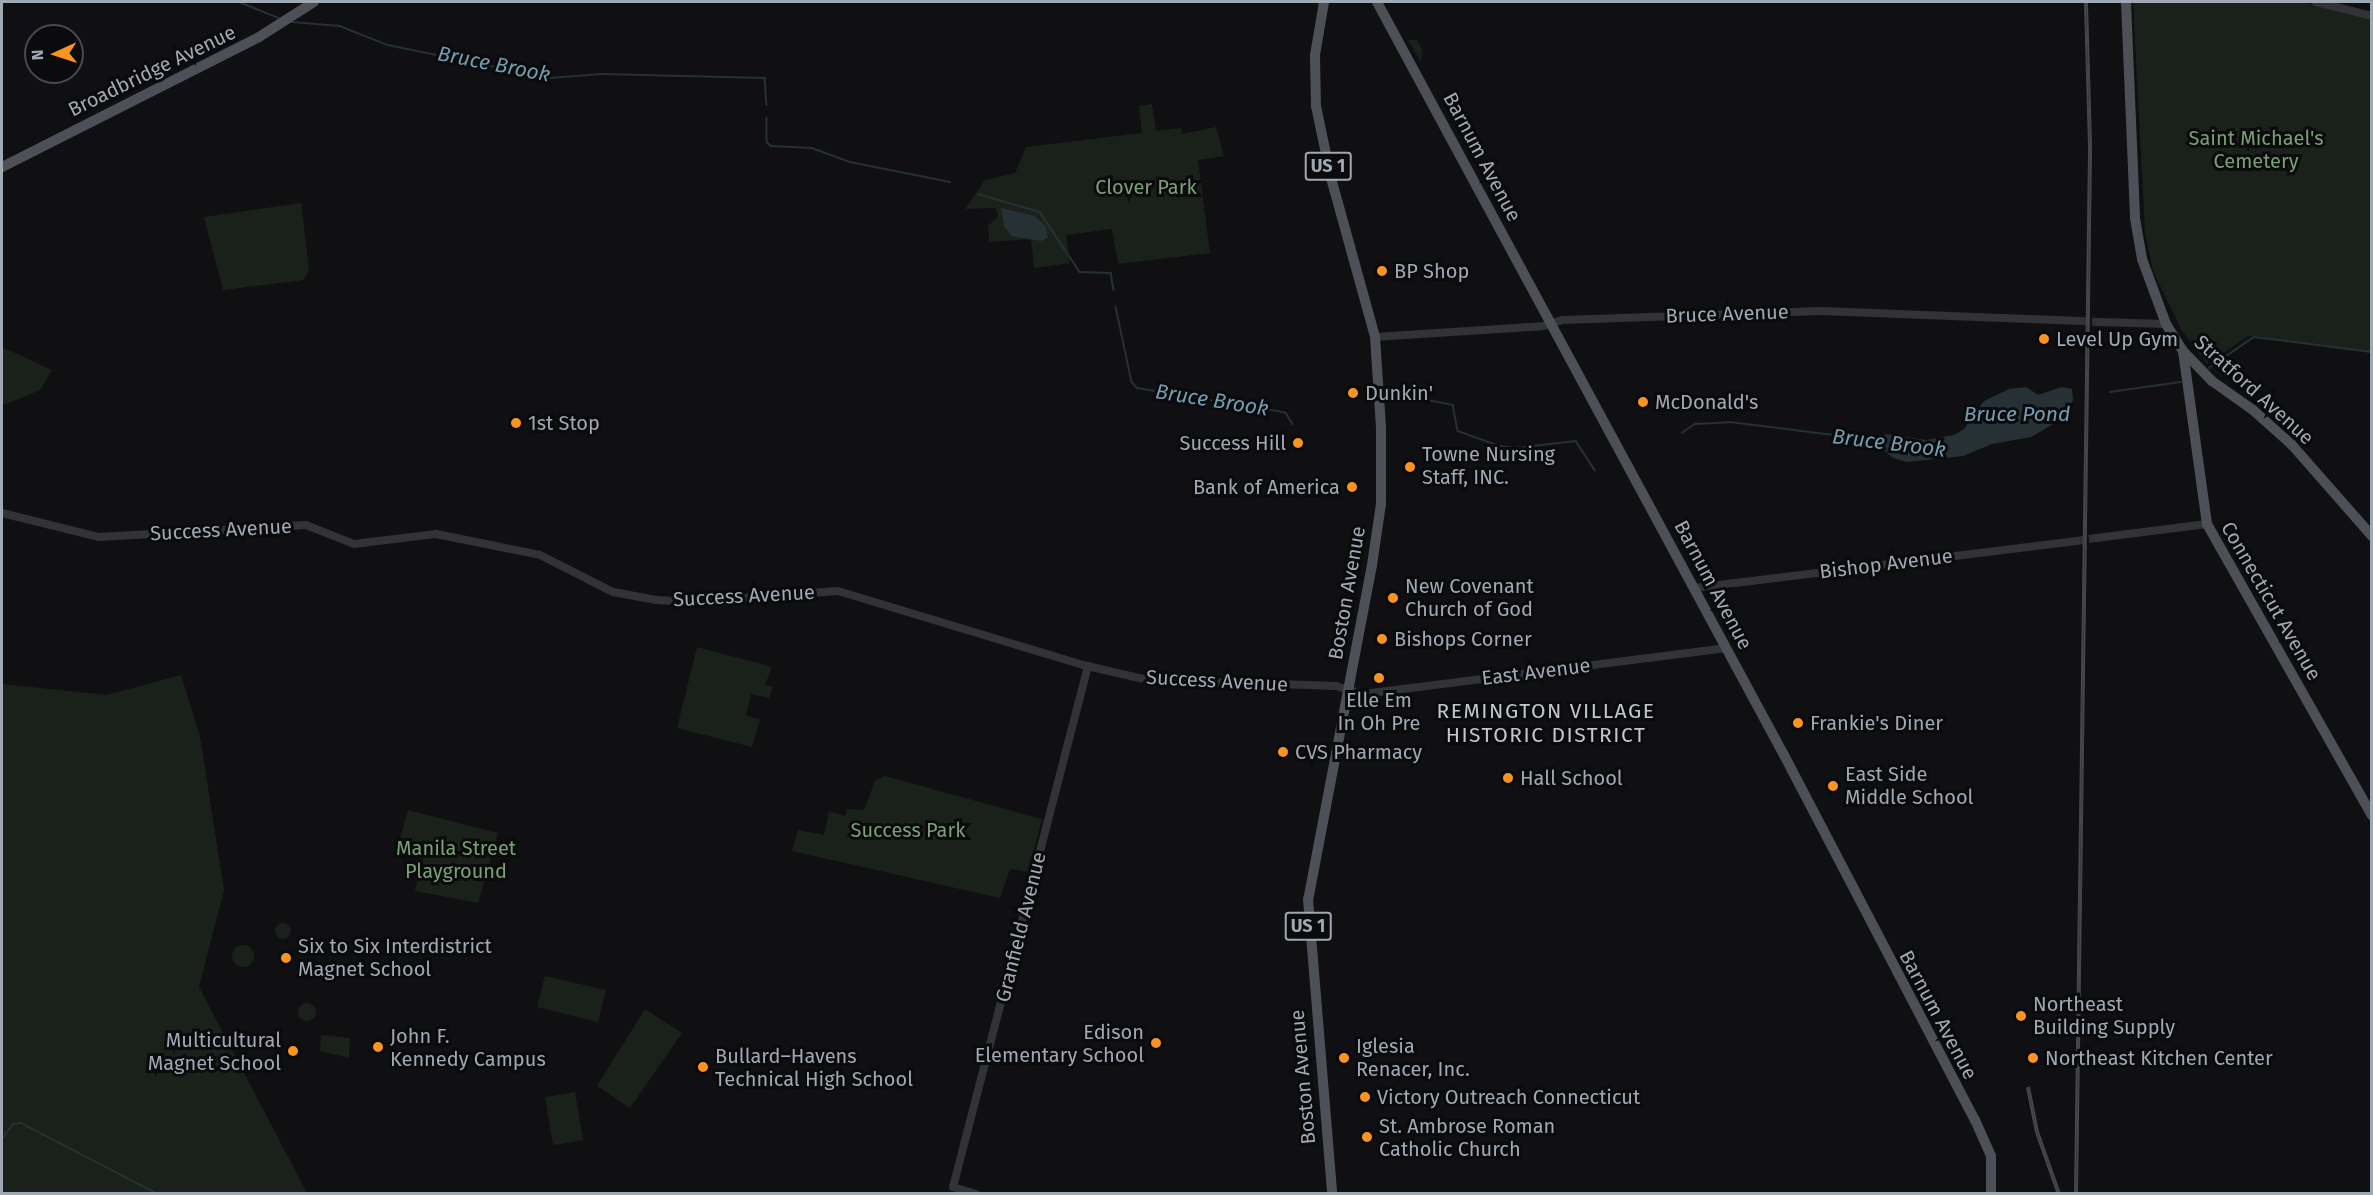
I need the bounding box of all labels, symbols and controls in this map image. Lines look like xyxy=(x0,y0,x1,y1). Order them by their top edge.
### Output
street label: Broadbridge Avenue xyxy=(64,20,240,122)
north arrow xyxy=(24,24,84,84)
water label: Bruce Brook xyxy=(436,41,552,87)
text: N xyxy=(28,49,47,61)
street label: Barnum Avenue xyxy=(1438,88,1526,226)
park label: Saint Michael's Cemetery xyxy=(2189,126,2323,173)
road number: US 1 xyxy=(1304,151,1352,181)
park label: Clover Park xyxy=(1095,175,1197,199)
place label: BP Shop xyxy=(1394,259,1469,283)
marker: BP Shop xyxy=(1375,264,1389,278)
street label: Bruce Avenue xyxy=(1665,300,1789,328)
place label: Level Up Gym xyxy=(2056,327,2178,351)
street label: Stratford Avenue xyxy=(2189,330,2319,450)
marker: Level Up Gym xyxy=(2037,332,2051,346)
water label: Bruce Brook xyxy=(1154,379,1270,421)
place label: Dunkin' xyxy=(1365,381,1433,405)
marker: Dunkin' xyxy=(1346,386,1360,400)
place label: McDonald's xyxy=(1655,390,1758,414)
marker: McDonald's xyxy=(1636,395,1650,409)
water label: Bruce Pond xyxy=(1964,401,2070,427)
place label: 1st Stop xyxy=(528,411,600,435)
marker: 1st Stop xyxy=(509,416,523,430)
water label: Bruce Brook xyxy=(1831,424,1947,462)
place label: Success Hill xyxy=(1180,431,1286,455)
marker: Success Hill xyxy=(1291,436,1305,450)
place label: Towne Nursing Staff, INC. xyxy=(1422,443,1555,490)
marker: Towne Nursing Staff, INC. xyxy=(1403,460,1417,474)
place label: Bank of America xyxy=(1193,475,1340,499)
marker: Bank of America xyxy=(1345,480,1359,494)
street label: Success Avenue xyxy=(150,514,292,546)
street label: Barnum Avenue xyxy=(1669,516,1757,654)
street label: Connecticut Avenue xyxy=(2216,517,2326,685)
street label: Boston Avenue xyxy=(1323,524,1371,662)
street label: Bishop Avenue xyxy=(1818,544,1954,584)
place label: New Covenant Church of God xyxy=(1405,574,1534,621)
street label: Success Avenue xyxy=(673,580,815,612)
marker: New Covenant Church of God xyxy=(1386,591,1400,605)
place label: Bishops Corner xyxy=(1394,627,1532,651)
marker: Bishops Corner xyxy=(1375,632,1389,646)
street label: East Avenue xyxy=(1480,653,1592,691)
street label: Success Avenue xyxy=(1146,665,1288,697)
marker: Elle Em In Oh Pre xyxy=(1372,671,1386,685)
place label: Elle Em In Oh Pre xyxy=(1337,688,1421,735)
district label: REMINGTON VILLAGE HISTORIC DISTRICT xyxy=(1437,698,1655,748)
place label: Frankie's Diner xyxy=(1810,711,1943,735)
marker: Frankie's Diner xyxy=(1791,716,1805,730)
place label: CVS Pharmacy xyxy=(1295,740,1422,764)
marker: CVS Pharmacy xyxy=(1276,745,1290,759)
place label: East Side Middle School xyxy=(1845,762,1973,809)
place label: Hall School xyxy=(1520,766,1623,790)
marker: Hall School xyxy=(1501,771,1515,785)
marker: East Side Middle School xyxy=(1826,779,1840,793)
park label: Success Park xyxy=(851,818,965,842)
park label: Manila Street Playground xyxy=(396,837,516,884)
street label: Granfield Avenue xyxy=(991,849,1051,1005)
road number: US 1 xyxy=(1284,911,1332,941)
place label: Six to Six Interdistrict Magnet School xyxy=(298,934,492,981)
street label: Barnum Avenue xyxy=(1894,946,1982,1084)
marker: Six to Six Interdistrict Magnet School xyxy=(279,951,293,965)
place label: Northeast Building Supply xyxy=(2033,993,2175,1040)
street label: Boston Avenue xyxy=(1285,1009,1321,1145)
marker: Northeast Building Supply xyxy=(2014,1009,2028,1023)
place label: Edison Elementary School xyxy=(975,1020,1144,1067)
place label: John F. Kennedy Campus xyxy=(390,1024,546,1071)
place label: Multicultural Magnet School xyxy=(148,1028,281,1075)
place label: Iglesia Renacer, Inc. xyxy=(1356,1034,1470,1081)
marker: Edison Elementary School xyxy=(1149,1036,1163,1050)
marker: John F. Kennedy Campus xyxy=(371,1040,385,1054)
marker: Multicultural Magnet School xyxy=(286,1044,300,1058)
place label: Bullard–Havens Technical High School xyxy=(715,1044,913,1091)
place label: Northeast Kitchen Center xyxy=(2045,1046,2273,1070)
marker: Iglesia Renacer, Inc. xyxy=(1337,1051,1351,1065)
marker: Northeast Kitchen Center xyxy=(2026,1051,2040,1065)
marker: Bullard–Havens Technical High School xyxy=(696,1060,710,1074)
place label: Victory Outreach Connecticut xyxy=(1377,1085,1640,1109)
marker: Victory Outreach Connecticut xyxy=(1358,1090,1372,1104)
place label: St. Ambrose Roman Catholic Church xyxy=(1379,1114,1555,1161)
marker: St. Ambrose Roman Catholic Church xyxy=(1360,1130,1374,1144)

